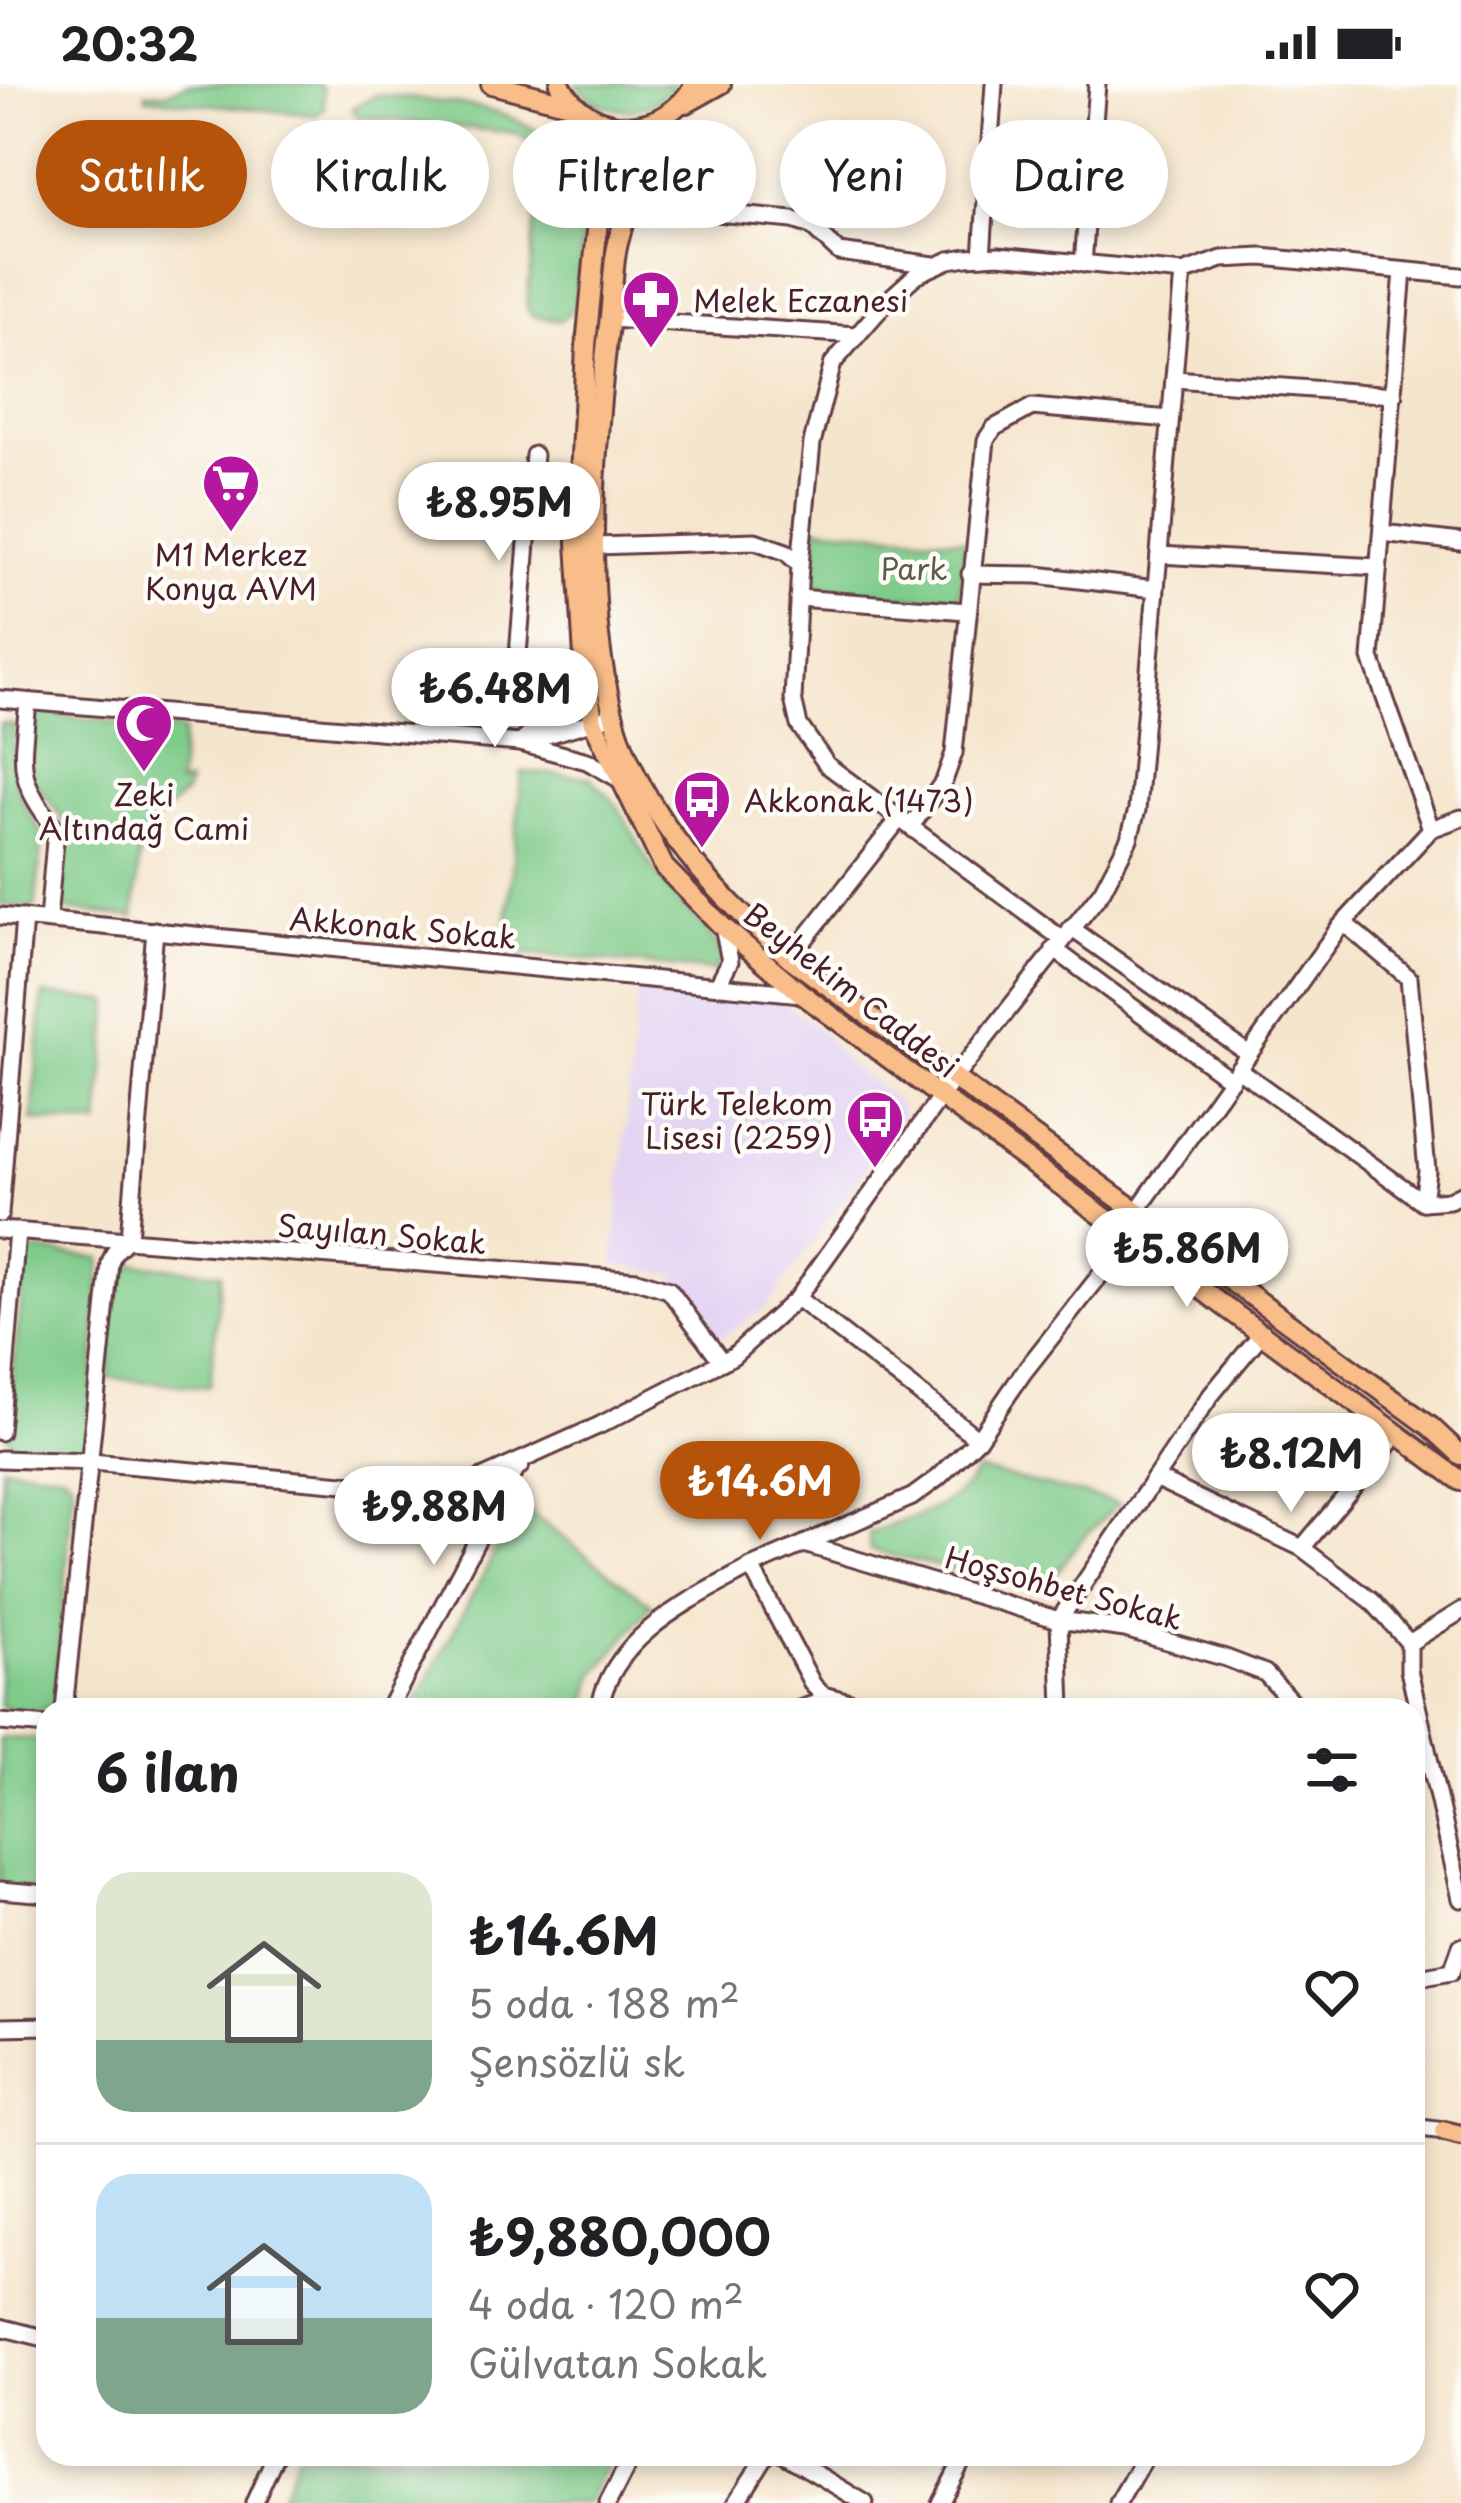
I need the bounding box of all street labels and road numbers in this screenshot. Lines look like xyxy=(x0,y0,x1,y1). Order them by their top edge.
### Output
street label: Beyhekim Caddesi xyxy=(735,891,969,1087)
street label: Akkonak Sokak xyxy=(288,895,518,959)
street label: Sayılan Sokak xyxy=(276,1201,488,1265)
street label: Hoşsohbet Sokak xyxy=(940,1534,1188,1640)

